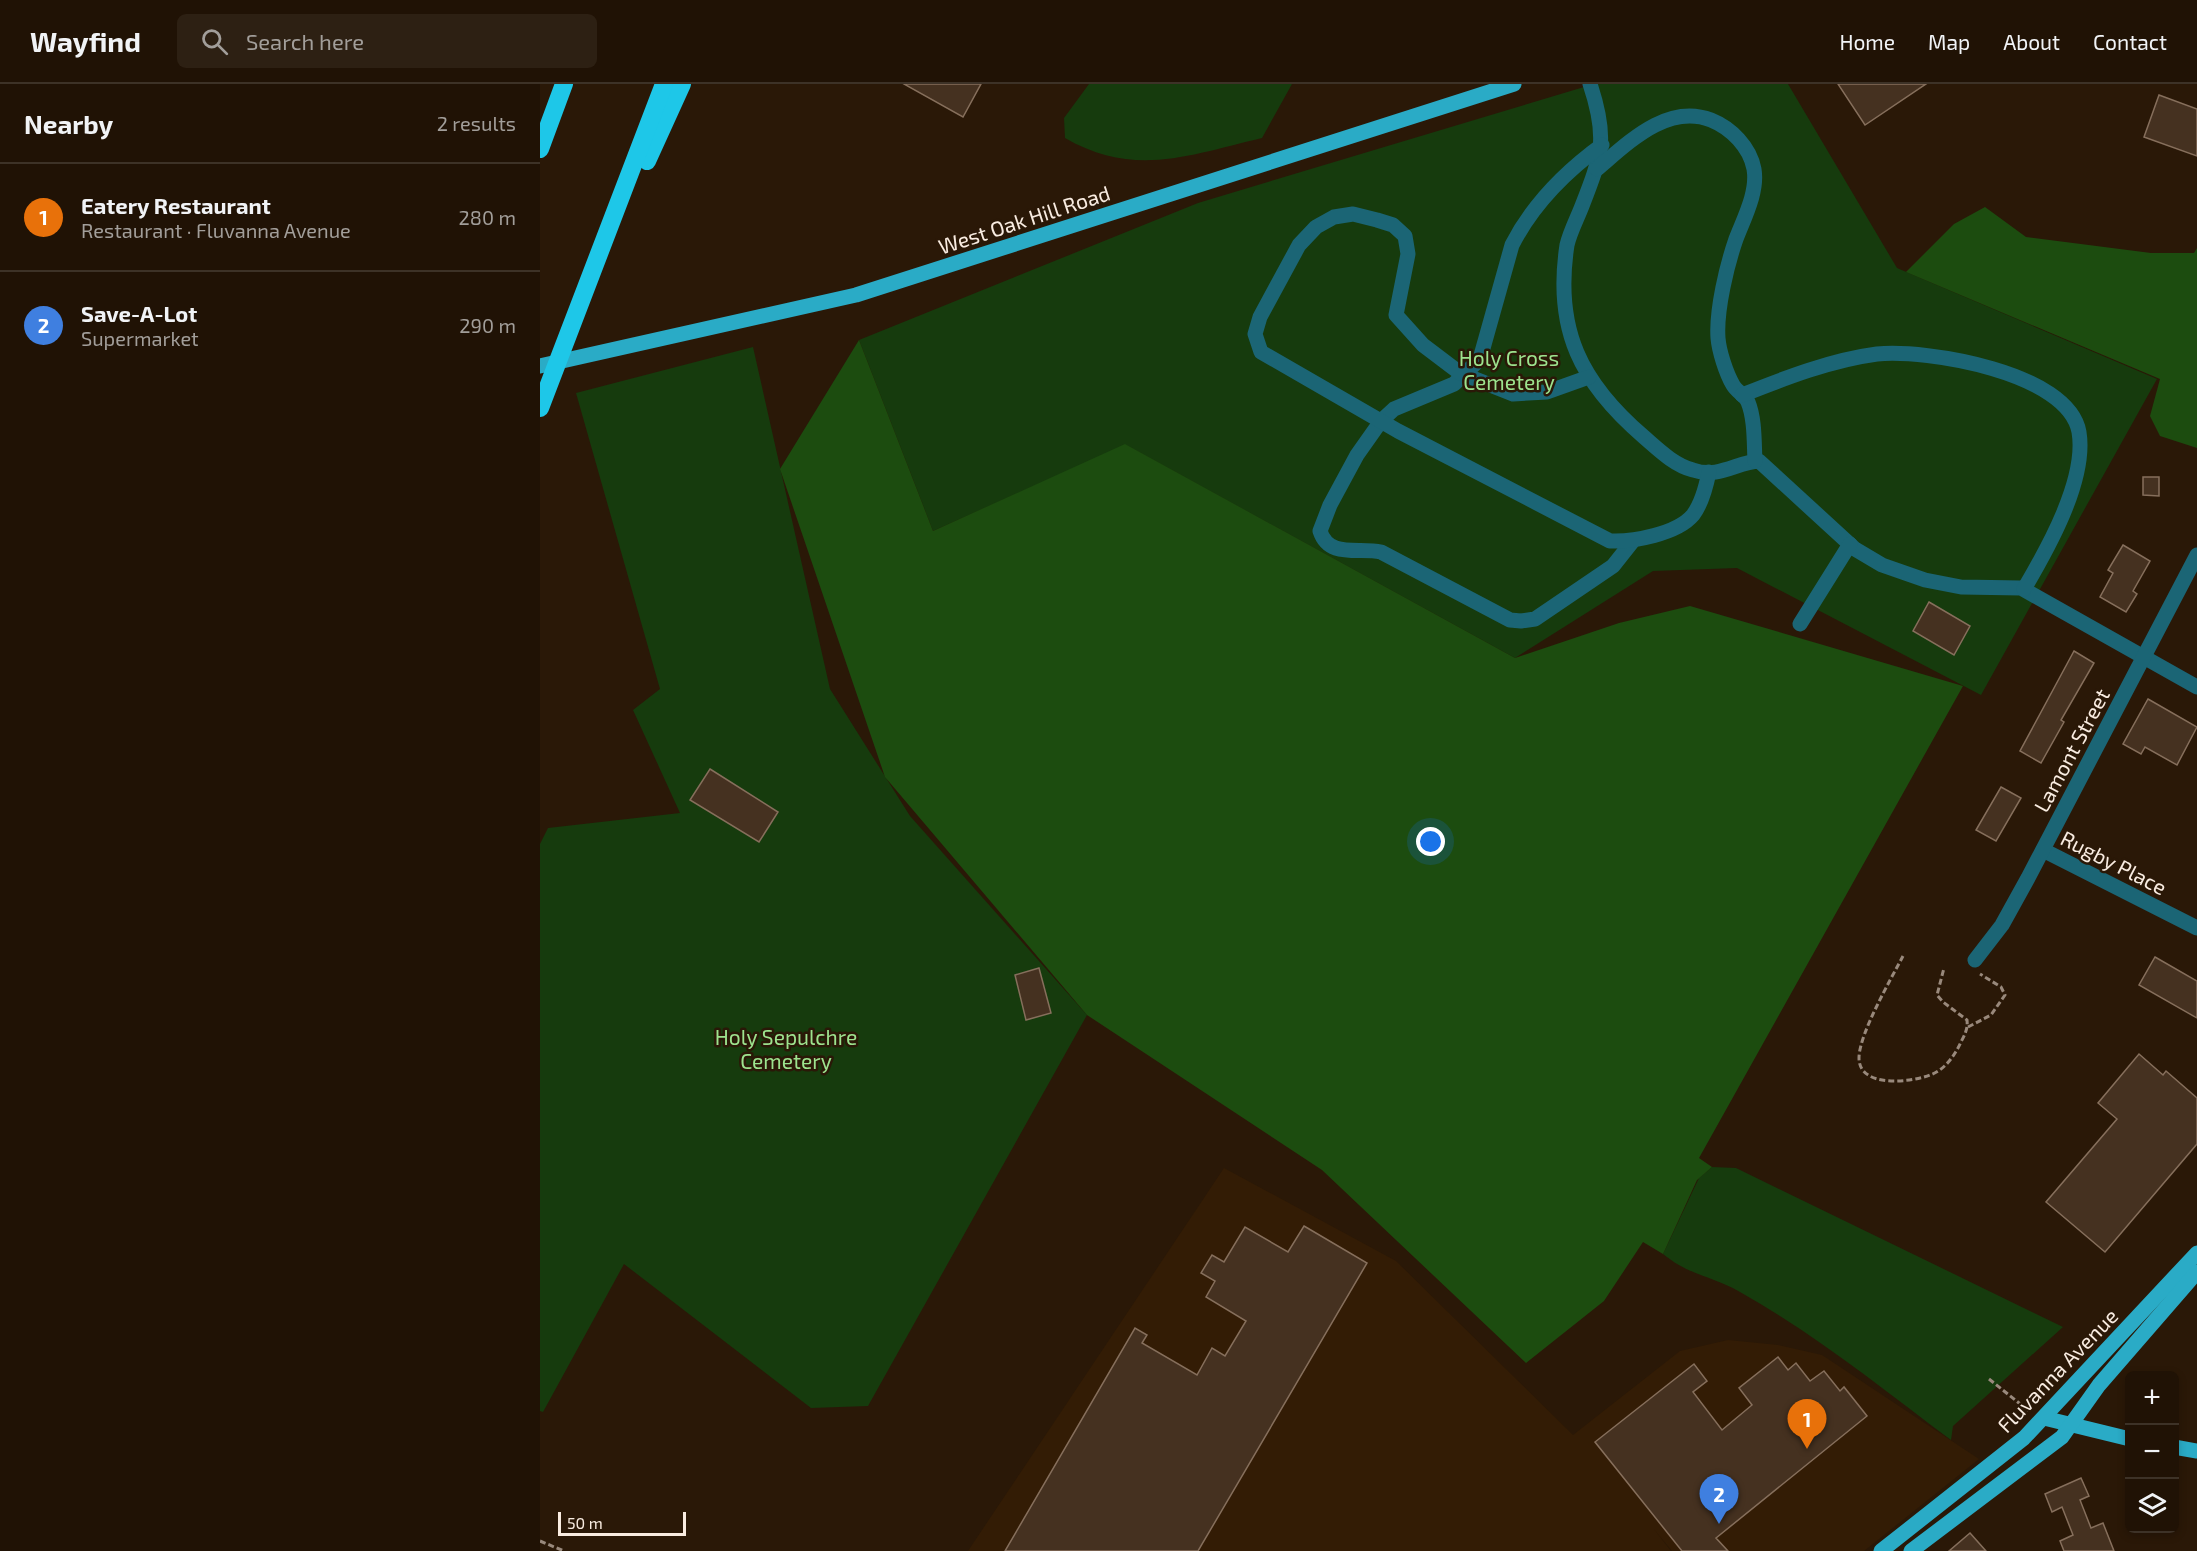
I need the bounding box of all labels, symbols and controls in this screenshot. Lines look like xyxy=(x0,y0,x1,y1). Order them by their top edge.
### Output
search box xyxy=(177,14,597,68)
text: Wayfind xyxy=(30,24,141,58)
icon: search xyxy=(198,25,231,58)
text: Search here xyxy=(246,28,364,54)
text: Home xyxy=(1839,29,1895,54)
text: Map xyxy=(1928,29,1970,54)
text: About xyxy=(2003,29,2060,54)
text: Contact xyxy=(2093,29,2167,54)
text: Nearby xyxy=(24,108,113,139)
text: 2 results xyxy=(437,111,516,135)
street label: West Oak Hill Road xyxy=(935,179,1113,259)
text: Eatery Restaurant xyxy=(81,192,271,218)
text: 1 xyxy=(39,205,48,229)
text: 280 m xyxy=(459,205,516,229)
text: Restaurant · Fluvanna Avenue xyxy=(81,218,351,242)
text: Save-A-Lot xyxy=(81,300,197,326)
text: 2 xyxy=(38,313,49,337)
text: 290 m xyxy=(459,313,516,337)
text: Supermarket xyxy=(81,326,199,350)
park label: Holy Cross Cemetery xyxy=(1459,345,1559,394)
street label: Lamont Street xyxy=(2028,684,2114,816)
street label: Rugby Place xyxy=(2057,825,2171,899)
your location xyxy=(1416,827,1445,856)
park label: Holy Sepulchre Cemetery xyxy=(715,1024,857,1073)
street label: Fluvanna Avenue xyxy=(1992,1303,2122,1437)
map controls xyxy=(2125,1371,2179,1533)
button: + xyxy=(2125,1371,2179,1425)
pin: 1 xyxy=(1788,1400,1826,1449)
button: − xyxy=(2125,1425,2179,1479)
pin: 2 xyxy=(1700,1474,1738,1524)
button: layers xyxy=(2125,1479,2179,1533)
scale bar xyxy=(558,1509,686,1536)
text: 50 m xyxy=(567,1513,603,1532)

